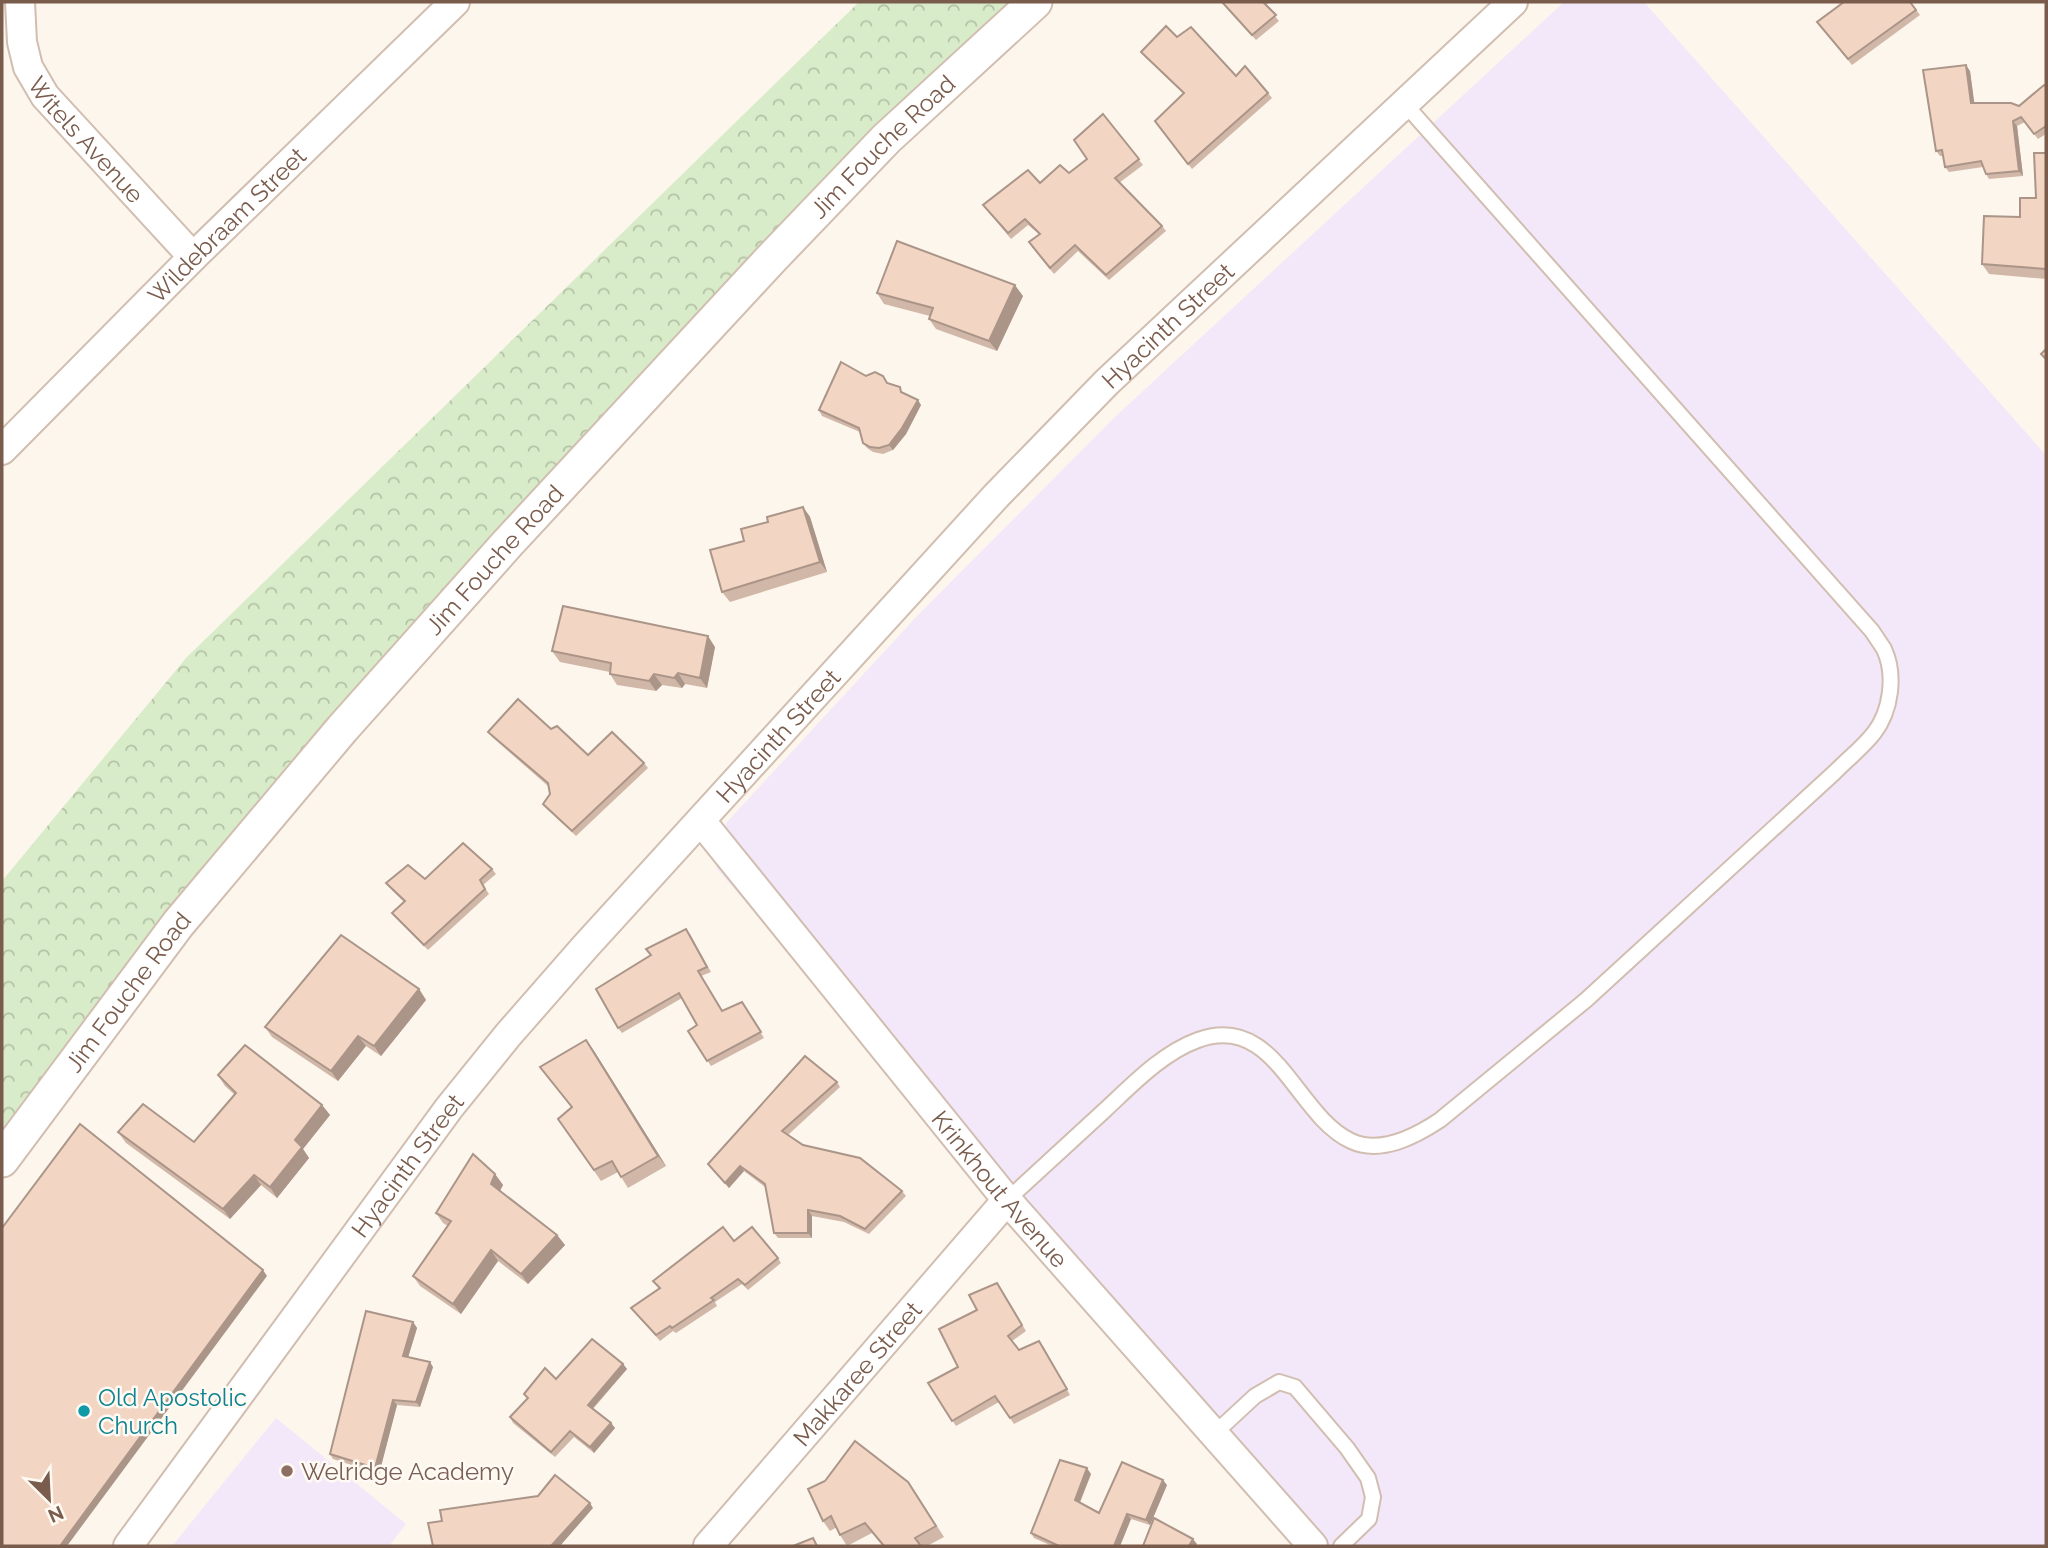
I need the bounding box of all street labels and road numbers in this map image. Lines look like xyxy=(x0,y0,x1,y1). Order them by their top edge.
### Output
street label: Jim Fouche Road xyxy=(804,69,961,224)
street label: Witels Avenue xyxy=(22,71,150,209)
street label: Wildebraam Street xyxy=(142,141,312,309)
street label: Hyacinth Street xyxy=(1095,257,1240,394)
street label: Jim Fouche Road xyxy=(419,479,569,640)
street label: Hyacinth Street xyxy=(710,663,846,808)
street label: Jim Fouche Road xyxy=(59,906,197,1077)
street label: Hyacinth Street xyxy=(345,1088,469,1243)
street label: Krinkhout Avenue xyxy=(926,1104,1074,1273)
street label: Makkaree Street xyxy=(787,1295,927,1452)

